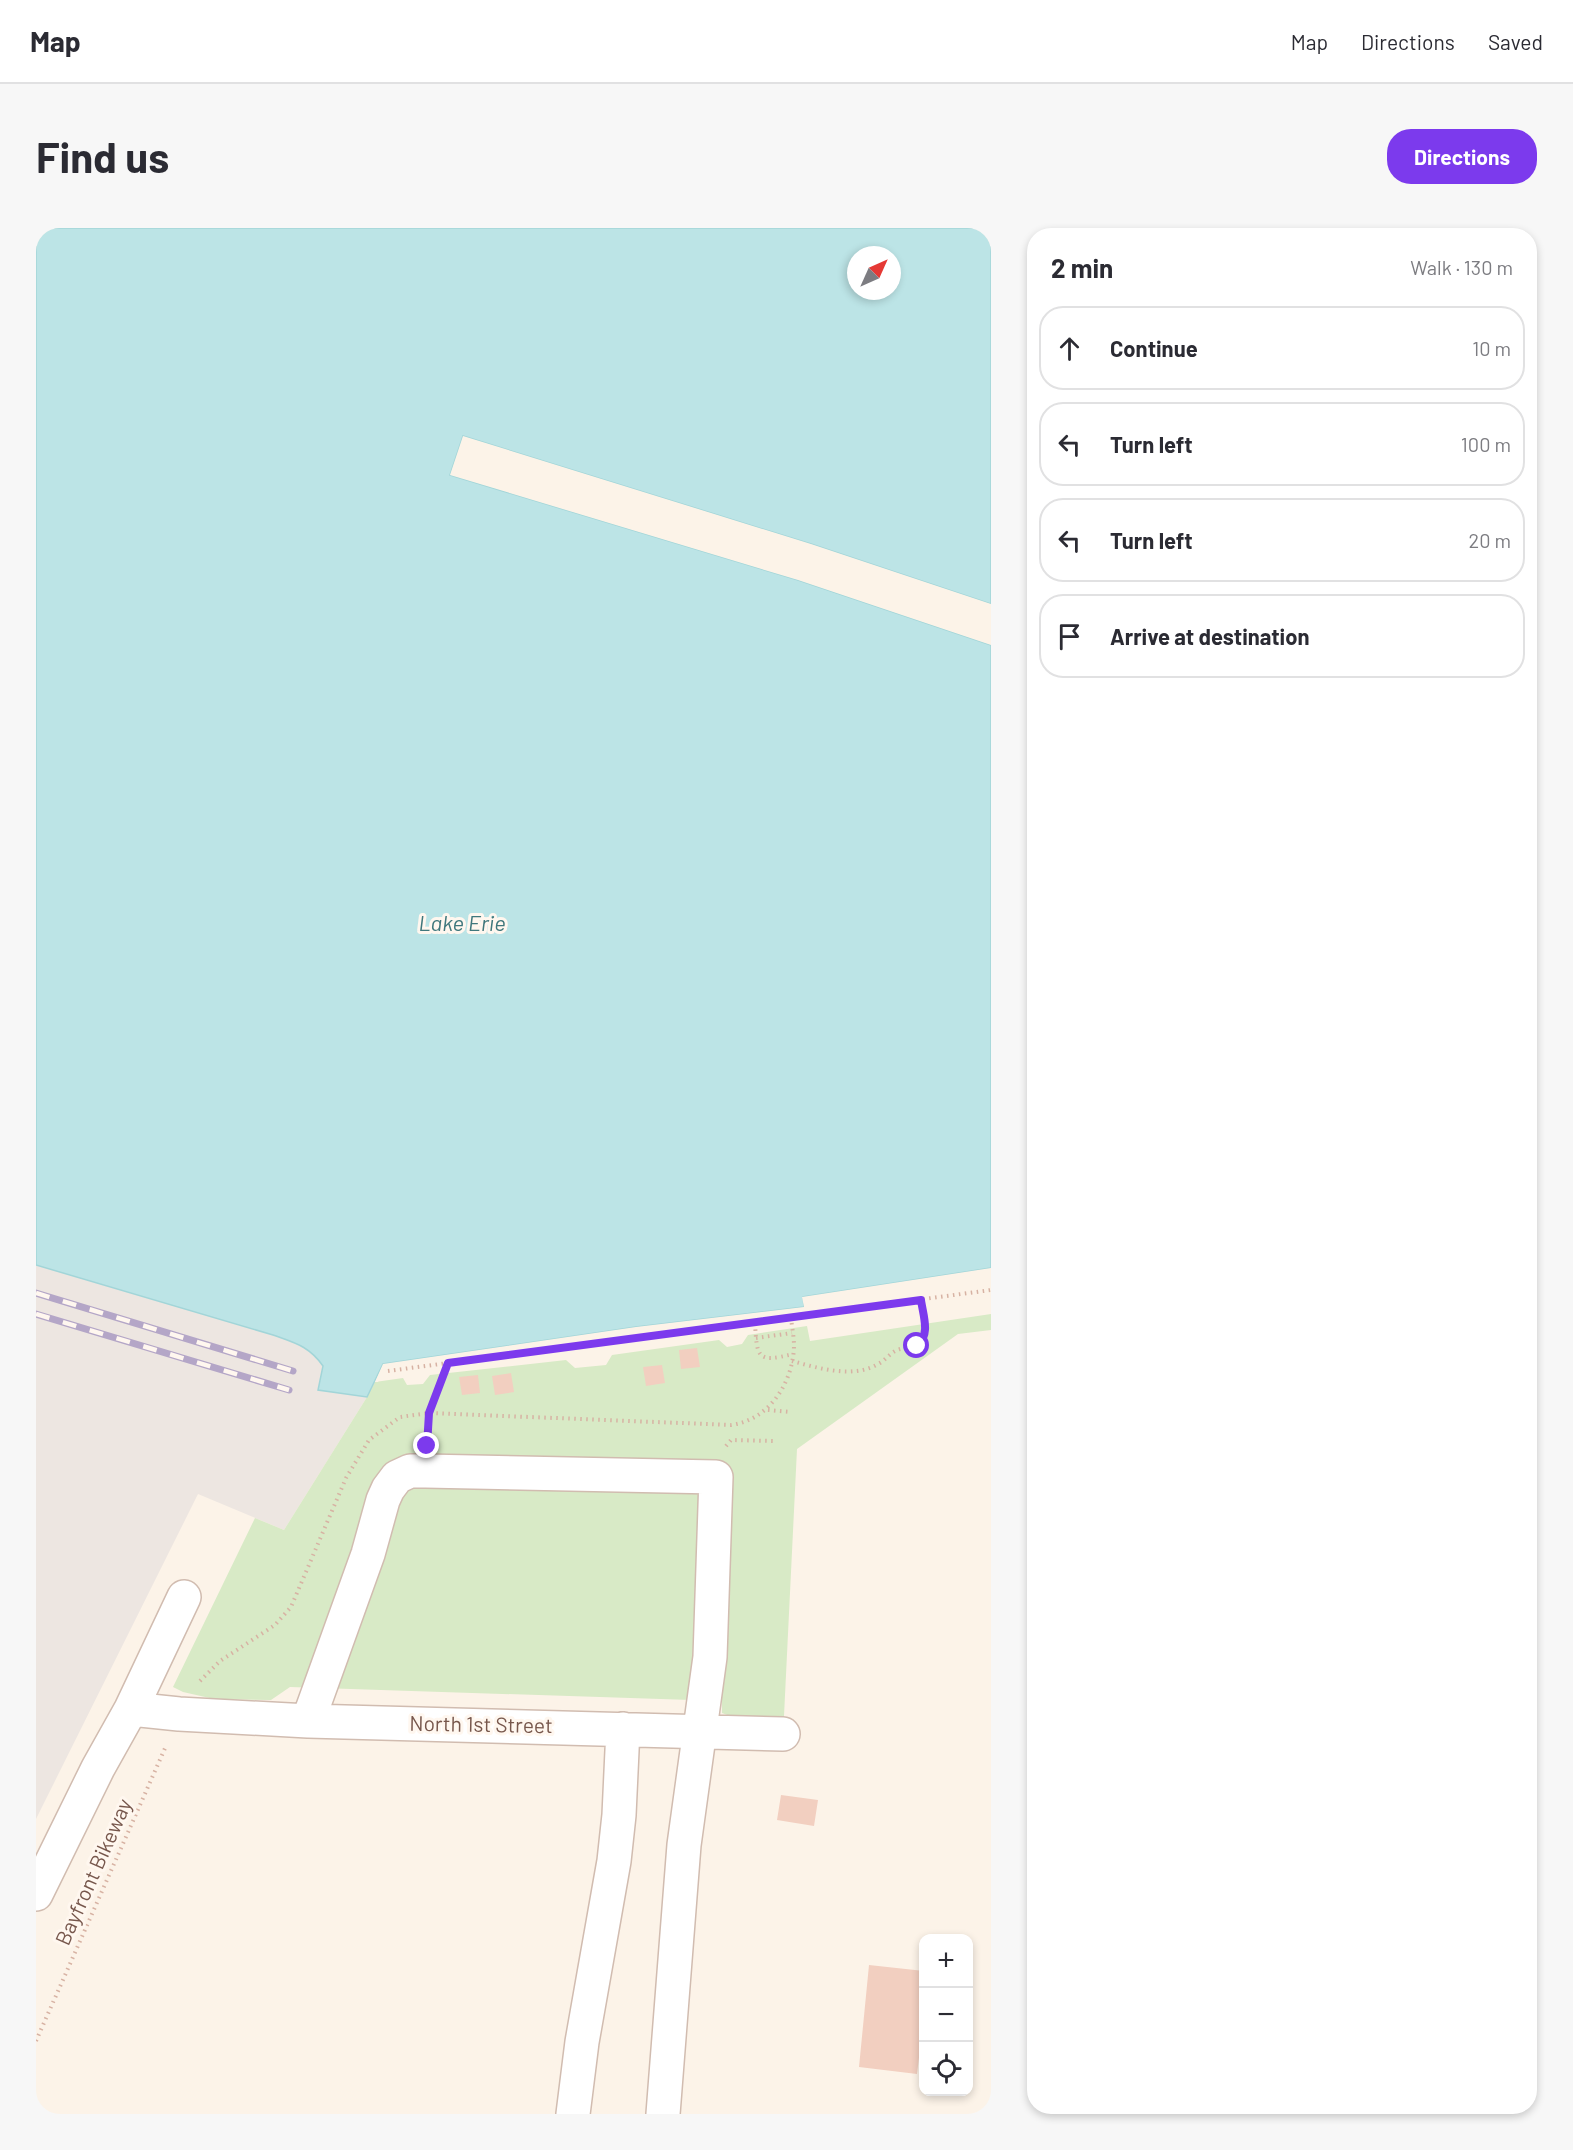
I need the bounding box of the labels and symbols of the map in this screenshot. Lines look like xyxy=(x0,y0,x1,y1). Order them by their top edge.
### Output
north arrow xyxy=(847,246,901,300)
water label: Lake Erie xyxy=(418,909,506,935)
route start xyxy=(903,1332,929,1358)
route end xyxy=(413,1432,439,1458)
street label: North 1st Street xyxy=(409,1710,553,1737)
street label: Bayfront Bikeway xyxy=(49,1794,136,1949)

